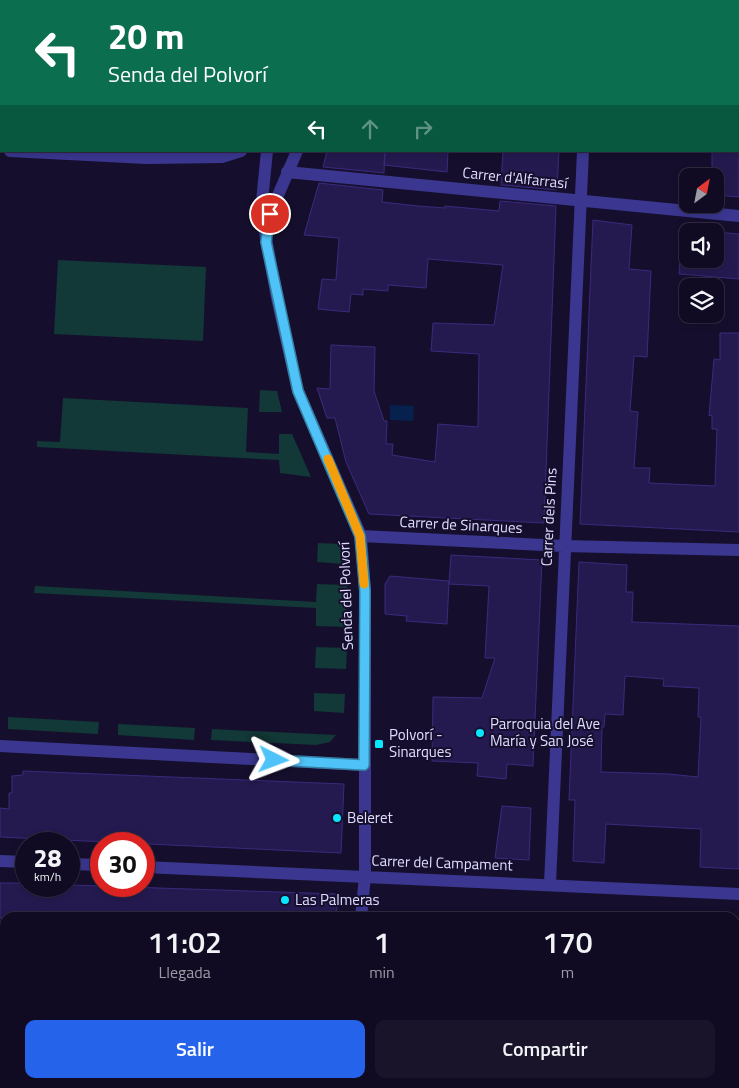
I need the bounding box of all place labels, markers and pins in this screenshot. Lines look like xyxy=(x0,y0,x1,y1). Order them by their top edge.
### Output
pin xyxy=(249,193,291,235)
place label: Parroquia del Ave María y San José xyxy=(490,712,600,752)
place label: Polvorí - Sinarques xyxy=(389,723,451,763)
marker: Parroquia del Ave María y San José xyxy=(474,727,486,739)
marker: Polvorí - Sinarques xyxy=(373,738,385,750)
place label: Beleret xyxy=(347,806,393,829)
marker: Beleret xyxy=(331,812,343,824)
place label: Las Palmeras xyxy=(295,888,380,911)
marker: Las Palmeras xyxy=(279,894,291,906)

